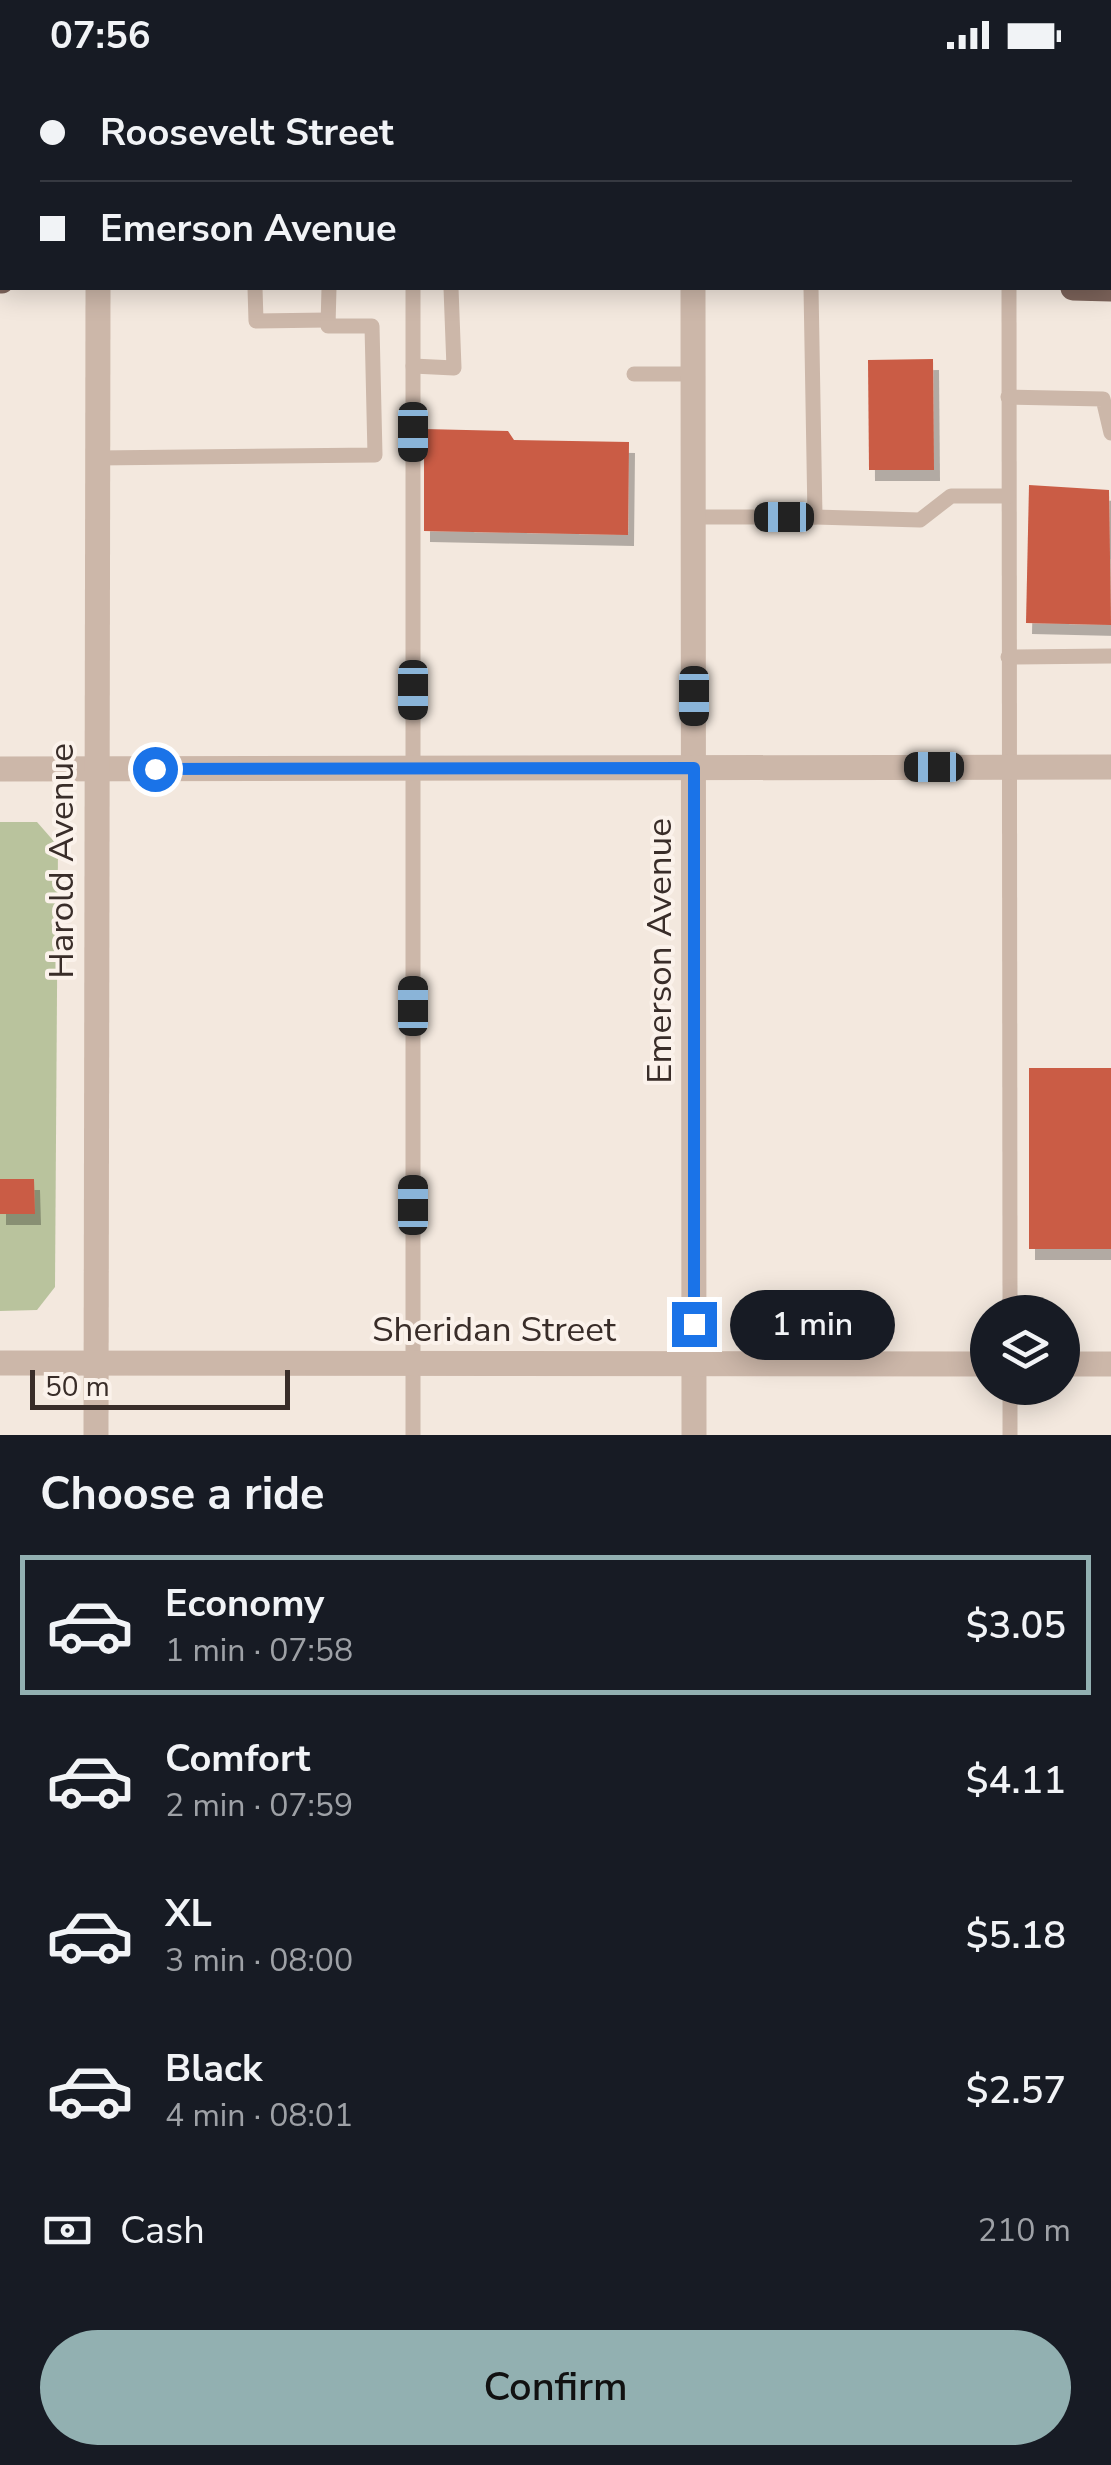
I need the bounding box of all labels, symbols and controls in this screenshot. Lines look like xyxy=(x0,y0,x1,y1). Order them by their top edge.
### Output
text: 07:56 xyxy=(50,10,151,61)
text: Roosevelt Street xyxy=(100,107,394,158)
text: Emerson Avenue xyxy=(100,203,397,254)
car xyxy=(398,402,428,462)
car xyxy=(754,502,814,532)
car xyxy=(398,660,428,720)
car xyxy=(679,666,709,726)
street label: Harold Avenue xyxy=(38,743,85,979)
route start xyxy=(133,747,178,792)
car xyxy=(904,752,964,782)
street label: Emerson Avenue xyxy=(636,818,683,1084)
car xyxy=(398,976,428,1036)
car xyxy=(398,1175,428,1235)
callout: 1 min xyxy=(729,1289,894,1359)
map controls xyxy=(970,1295,1080,1405)
button: layers xyxy=(970,1295,1080,1405)
route end xyxy=(672,1302,717,1347)
text: 1 min xyxy=(772,1303,853,1346)
street label: Sheridan Street xyxy=(372,1306,617,1353)
scale bar xyxy=(30,1365,290,1410)
text: 50 m xyxy=(45,1368,110,1406)
text: Choose a ride xyxy=(40,1464,325,1525)
text: Economy xyxy=(165,1578,324,1629)
icon: car xyxy=(45,1580,135,1670)
text: $3.05 xyxy=(966,1600,1066,1651)
text: 1 min · 07:58 xyxy=(165,1629,353,1672)
text: Comfort xyxy=(165,1733,310,1784)
icon: car xyxy=(45,1735,135,1825)
text: $4.11 xyxy=(966,1755,1066,1806)
text: 2 min · 07:59 xyxy=(165,1784,353,1827)
text: XL xyxy=(165,1888,212,1939)
icon: car xyxy=(45,1890,135,1980)
text: $5.18 xyxy=(966,1910,1066,1961)
text: 3 min · 08:00 xyxy=(165,1939,353,1982)
text: Black xyxy=(165,2043,262,2094)
icon: car xyxy=(45,2045,135,2135)
text: $2.57 xyxy=(966,2065,1066,2116)
text: 4 min · 08:01 xyxy=(165,2094,353,2137)
icon: cash xyxy=(40,2203,95,2258)
text: Cash xyxy=(120,2205,205,2256)
text: 210 m xyxy=(978,2209,1071,2252)
button: Confirm xyxy=(40,2330,1071,2445)

